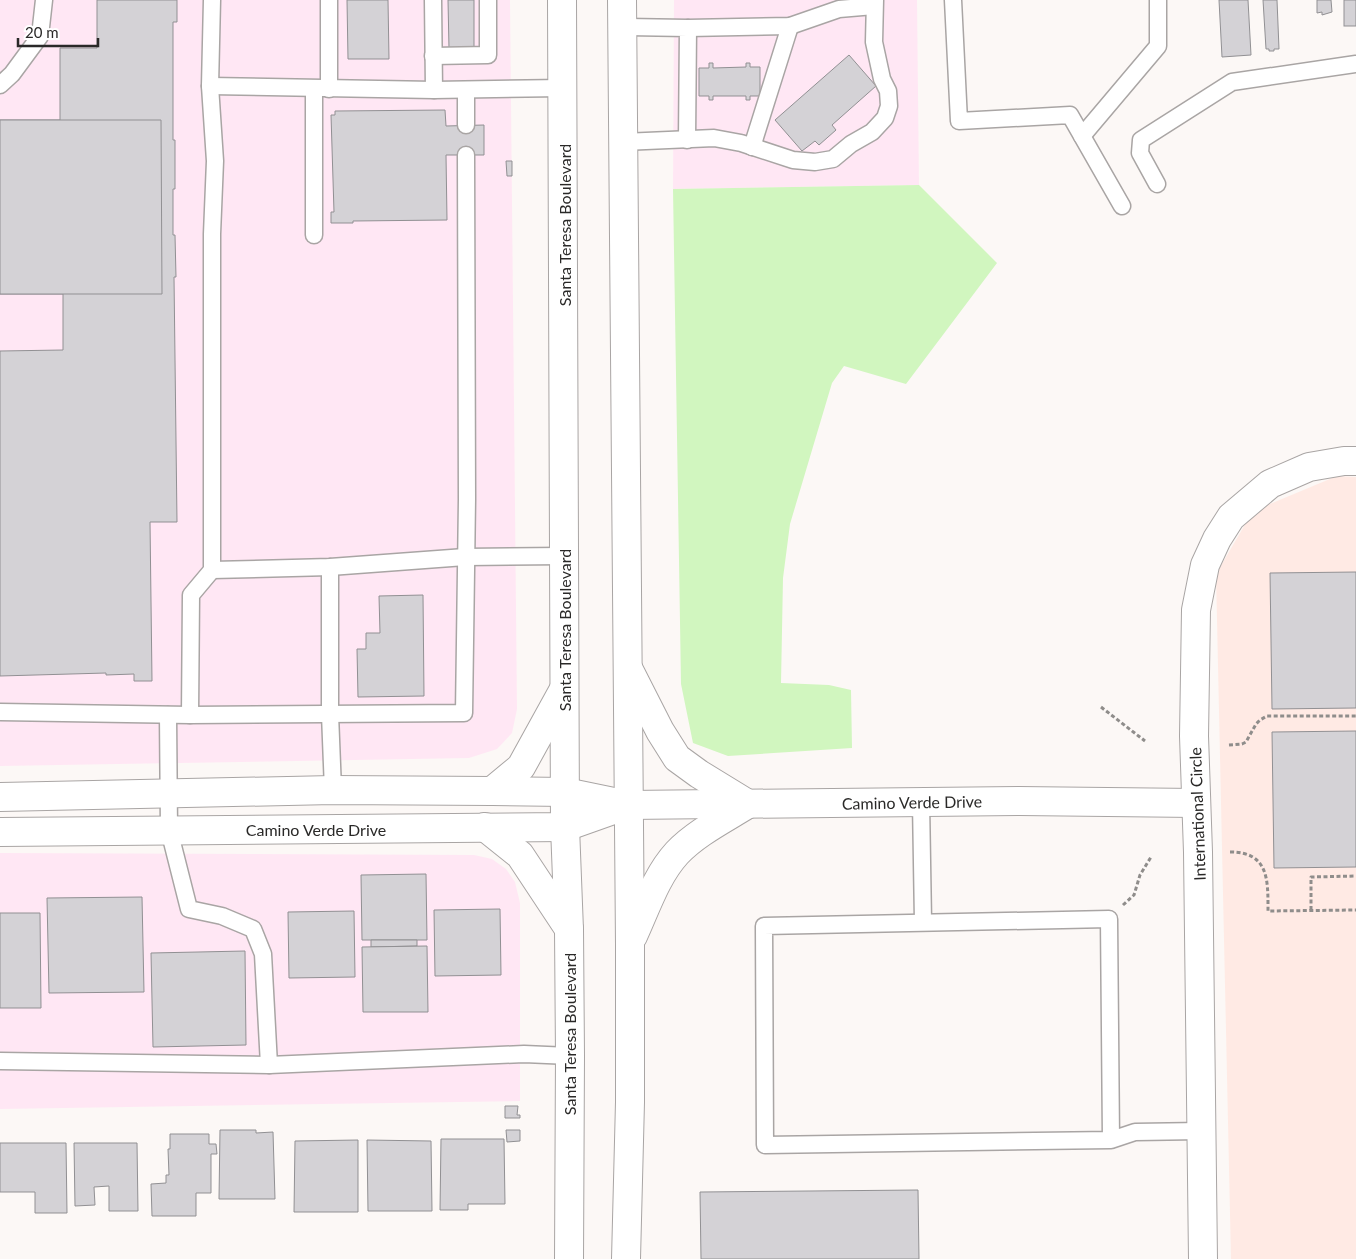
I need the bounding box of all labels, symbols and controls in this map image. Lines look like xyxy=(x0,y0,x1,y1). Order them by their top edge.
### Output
scale bar xyxy=(18,15,98,47)
text: 20 m xyxy=(25,23,59,41)
street label: Santa Teresa Boulevard xyxy=(555,144,574,306)
street label: Santa Teresa Boulevard xyxy=(555,549,574,711)
street label: International Circle xyxy=(1185,747,1209,881)
street label: Camino Verde Drive xyxy=(842,791,982,813)
street label: Camino Verde Drive xyxy=(246,820,386,839)
street label: Santa Teresa Boulevard xyxy=(560,953,579,1115)

